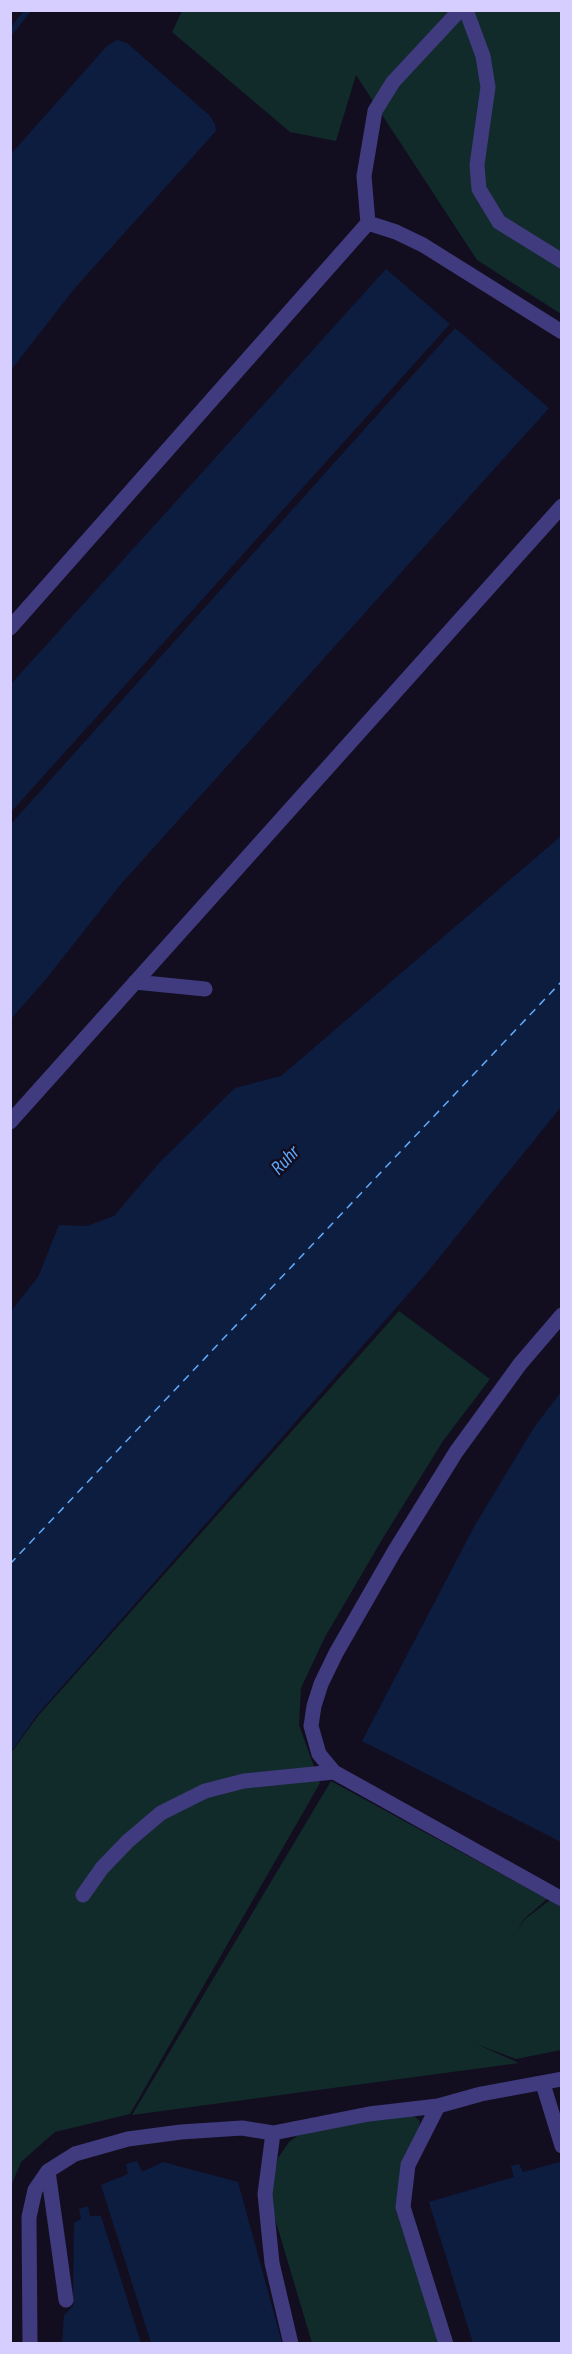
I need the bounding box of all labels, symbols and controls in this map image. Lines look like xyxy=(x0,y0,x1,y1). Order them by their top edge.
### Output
water label: Ruhr xyxy=(267,1141,305,1181)

